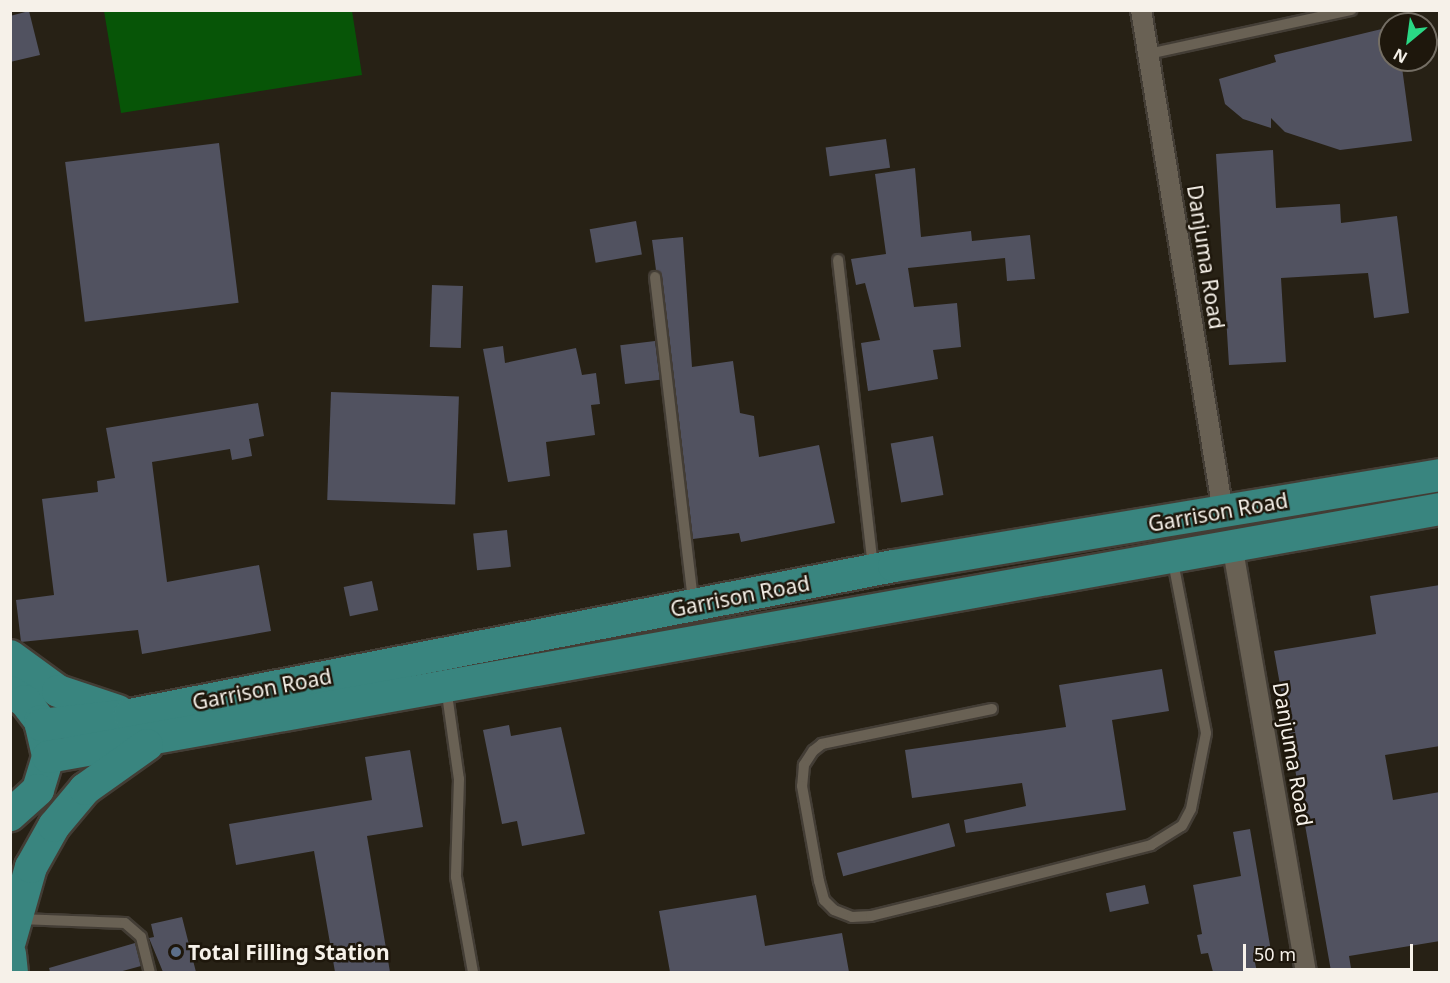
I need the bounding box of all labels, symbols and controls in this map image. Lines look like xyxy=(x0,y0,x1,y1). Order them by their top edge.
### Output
north arrow xyxy=(1378,12,1438,72)
text: N xyxy=(1389,43,1411,69)
street label: Danjuma Road xyxy=(1182,183,1230,331)
street label: Garrison Road xyxy=(1146,487,1290,537)
street label: Garrison Road xyxy=(668,570,812,622)
street label: Garrison Road xyxy=(190,663,334,715)
street label: Danjuma Road xyxy=(1268,680,1318,828)
scale bar xyxy=(1246,932,1416,970)
place label: Total Filling Station xyxy=(188,939,390,965)
text: 50 m xyxy=(1254,942,1296,966)
marker: Total Filling Station xyxy=(169,945,183,959)

